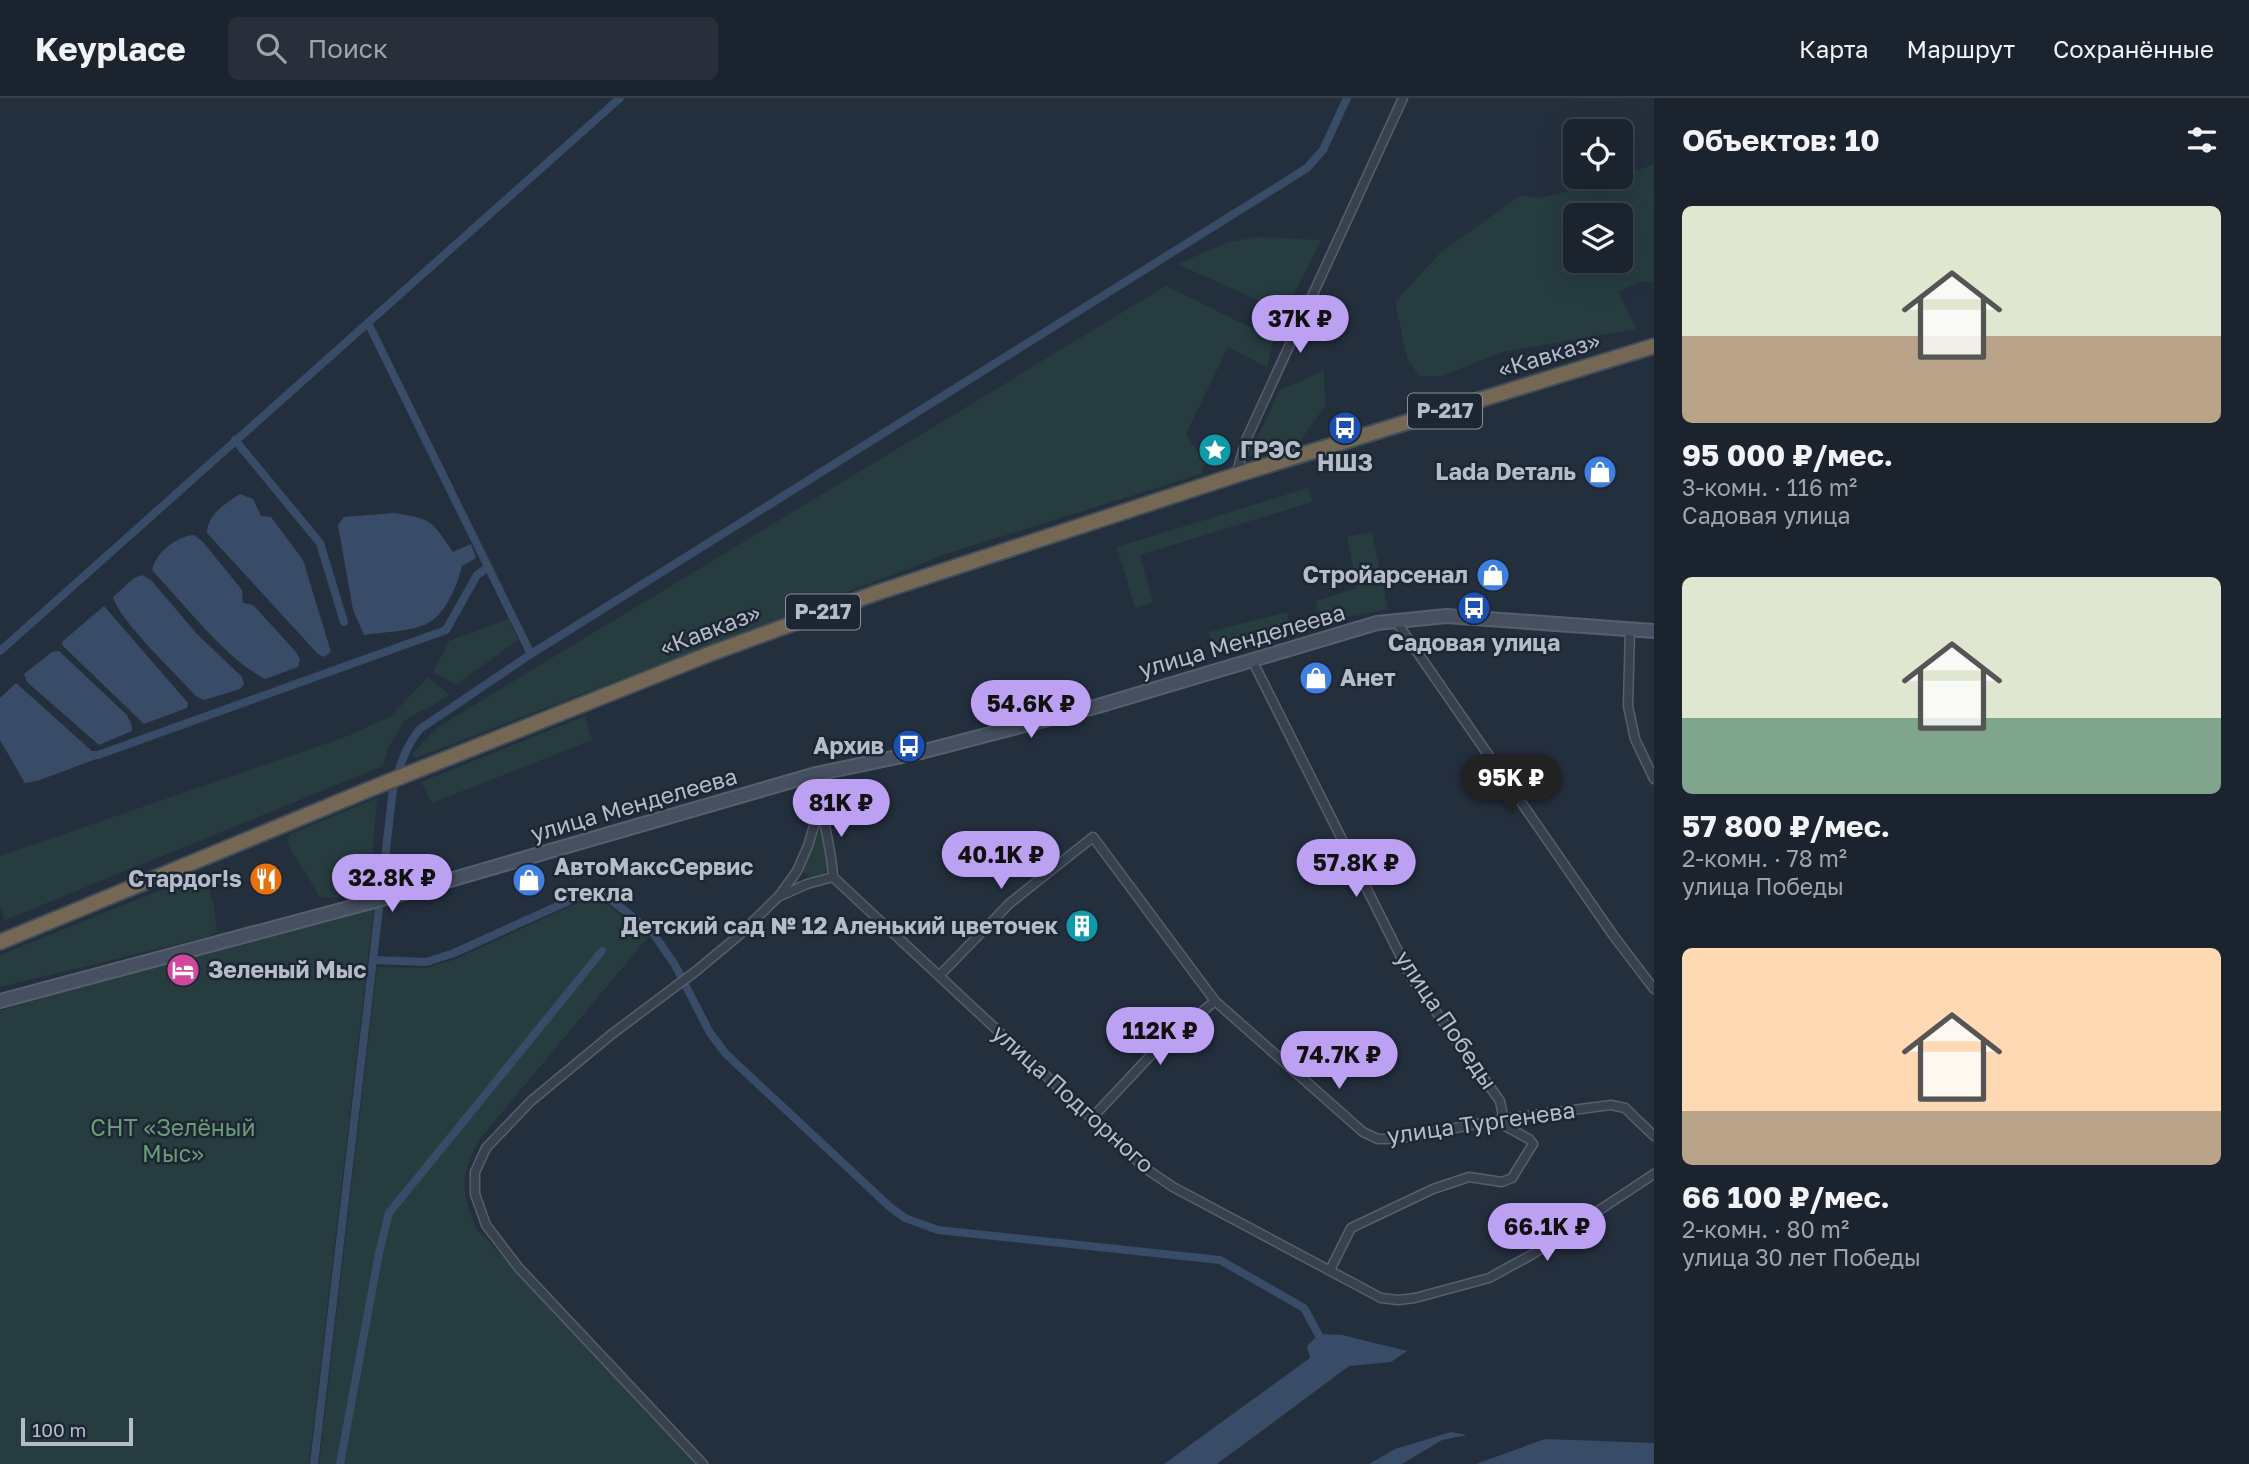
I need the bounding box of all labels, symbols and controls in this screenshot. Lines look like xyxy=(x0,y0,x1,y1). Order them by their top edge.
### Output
search box xyxy=(228,17,718,80)
text: Keyplace xyxy=(35,29,186,68)
icon: search xyxy=(252,29,290,67)
text: Поиск xyxy=(308,33,388,64)
text: Карта xyxy=(1799,34,1869,63)
text: Маршрут xyxy=(1907,34,2015,63)
text: Сохранённые xyxy=(2053,34,2214,63)
map controls xyxy=(1563,119,1633,273)
button: locate xyxy=(1563,119,1633,189)
icon: filters xyxy=(2183,121,2221,159)
text: Объектов: 10 xyxy=(1682,122,1880,158)
button: layers xyxy=(1563,203,1633,273)
icon: home xyxy=(1889,252,2015,378)
pin: 37K ₽ xyxy=(1251,296,1349,355)
text: 37K ₽ xyxy=(1268,304,1332,332)
street label: «Кавказ» xyxy=(1494,325,1603,383)
road number: Р-217 xyxy=(1408,394,1482,428)
bus stop icon: НШЗ xyxy=(1326,409,1364,447)
place icon: ГРЭС xyxy=(1196,431,1234,469)
place label: ГРЭС xyxy=(1240,435,1301,463)
text: 95 000 ₽/мес. xyxy=(1682,437,1893,473)
place label: НШЗ xyxy=(1317,448,1373,476)
shop icon: Lada Dеталь xyxy=(1581,453,1619,491)
place label: Lada Dеталь xyxy=(1435,457,1576,485)
text: 3-комн. · 116 m² xyxy=(1682,473,1857,501)
text: Садовая улица xyxy=(1682,501,1851,529)
shop icon: Стройарсенал xyxy=(1474,556,1512,594)
place label: Стройарсенал xyxy=(1302,560,1468,588)
bus stop icon: Садовая улица xyxy=(1455,589,1493,627)
road number: Р-217 xyxy=(786,594,860,630)
street label: «Кавказ» xyxy=(656,597,764,661)
street label: улица Менделеева xyxy=(1135,597,1348,683)
icon: home xyxy=(1889,623,2015,749)
place label: Садовая улица xyxy=(1388,628,1560,656)
shop icon: Анет xyxy=(1297,659,1335,697)
place label: Анет xyxy=(1340,663,1396,691)
pin: 54.6K ₽ xyxy=(966,680,1096,740)
text: 54.6K ₽ xyxy=(987,689,1075,717)
bus stop icon: Архив xyxy=(890,727,928,765)
place label: Архив xyxy=(813,731,884,759)
pin: 95K ₽ xyxy=(1462,754,1560,814)
street label: улица Менделеева xyxy=(527,761,740,847)
text: 95K ₽ xyxy=(1478,763,1544,791)
pin: 81K ₽ xyxy=(792,780,890,839)
text: 81K ₽ xyxy=(809,788,873,816)
text: 57 800 ₽/мес. xyxy=(1682,808,1890,844)
pin: 40.1K ₽ xyxy=(936,832,1066,891)
text: 40.1K ₽ xyxy=(958,840,1044,868)
pin: 57.8K ₽ xyxy=(1291,840,1421,899)
text: 2-комн. · 78 m² xyxy=(1682,844,1847,872)
text: 57.8K ₽ xyxy=(1313,848,1399,876)
place label: АвтоМаксСервис стекла xyxy=(554,852,754,906)
pin: 32.8K ₽ xyxy=(327,854,457,914)
restaurant icon: Стардог!s xyxy=(247,860,285,898)
shop icon: АвтоМаксСервис стекла xyxy=(510,861,548,899)
text: 32.8K ₽ xyxy=(348,863,436,891)
place label: Стардог!s xyxy=(128,864,242,892)
text: улица Победы xyxy=(1682,872,1844,900)
building icon: Детский сад № 12 Аленький цветочек xyxy=(1063,907,1101,945)
place label: Детский сад № 12 Аленький цветочек xyxy=(621,911,1059,939)
street label: улица Победы xyxy=(1390,945,1504,1094)
hotel icon: Зеленый Мыс xyxy=(164,951,202,989)
place label: Зеленый Мыс xyxy=(208,955,366,983)
icon: home xyxy=(1889,994,2015,1120)
pin: 112K ₽ xyxy=(1103,1007,1217,1067)
text: 112K ₽ xyxy=(1122,1016,1198,1044)
street label: улица Подгорного xyxy=(987,1018,1160,1178)
pin: 74.7K ₽ xyxy=(1274,1032,1404,1091)
text: 74.7K ₽ xyxy=(1297,1040,1381,1068)
street label: улица Тургенева xyxy=(1385,1095,1577,1149)
park label: СНТ «Зелёный Мыс» xyxy=(90,1113,256,1167)
text: 66 100 ₽/мес. xyxy=(1682,1179,1890,1215)
pin: 66.1K ₽ xyxy=(1482,1204,1612,1263)
text: 66.1K ₽ xyxy=(1504,1212,1590,1240)
text: 2-комн. · 80 m² xyxy=(1682,1215,1849,1243)
text: улица 30 лет Победы xyxy=(1682,1243,1921,1271)
scale bar xyxy=(21,1415,133,1447)
text: 100 m xyxy=(32,1418,86,1441)

